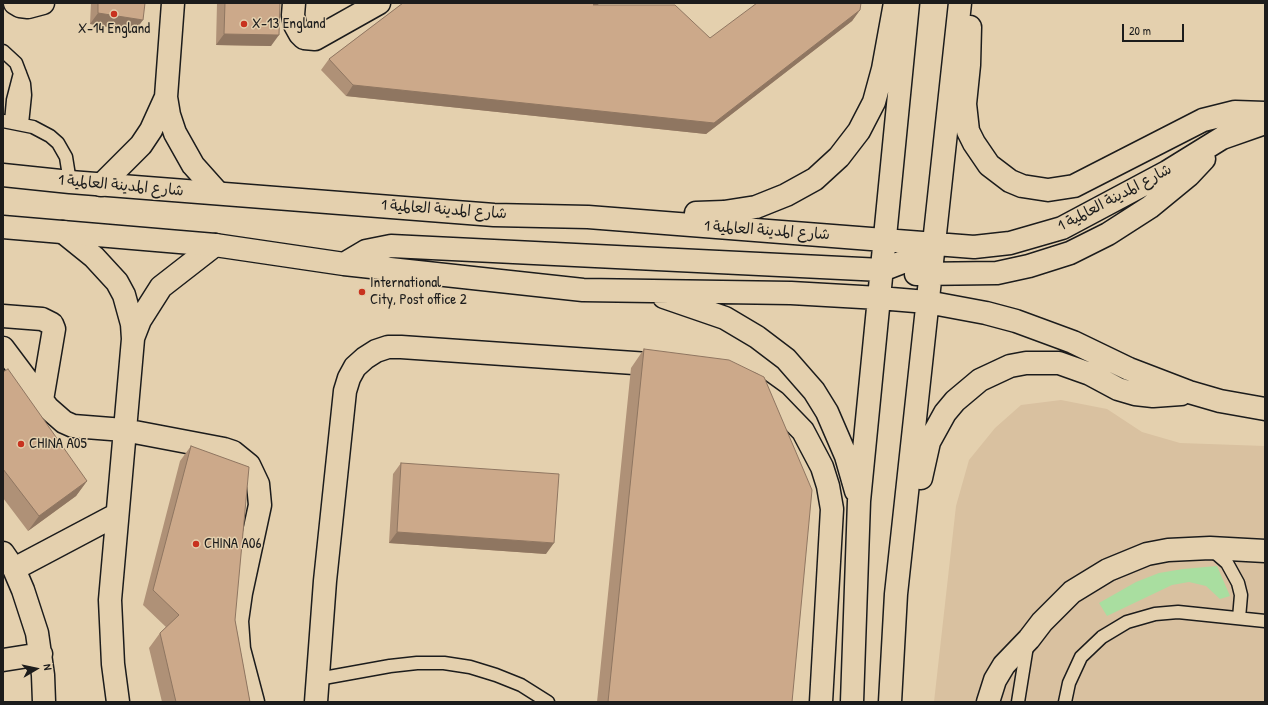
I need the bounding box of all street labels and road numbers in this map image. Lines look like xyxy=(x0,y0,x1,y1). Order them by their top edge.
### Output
street label: شارع المدينة العالمية 1 xyxy=(1055,161,1175,235)
street label: شارع المدينة العالمية 1 xyxy=(58,172,184,200)
street label: شارع المدينة العالمية 1 xyxy=(381,197,507,223)
street label: شارع المدينة العالمية 1 xyxy=(704,218,830,244)

